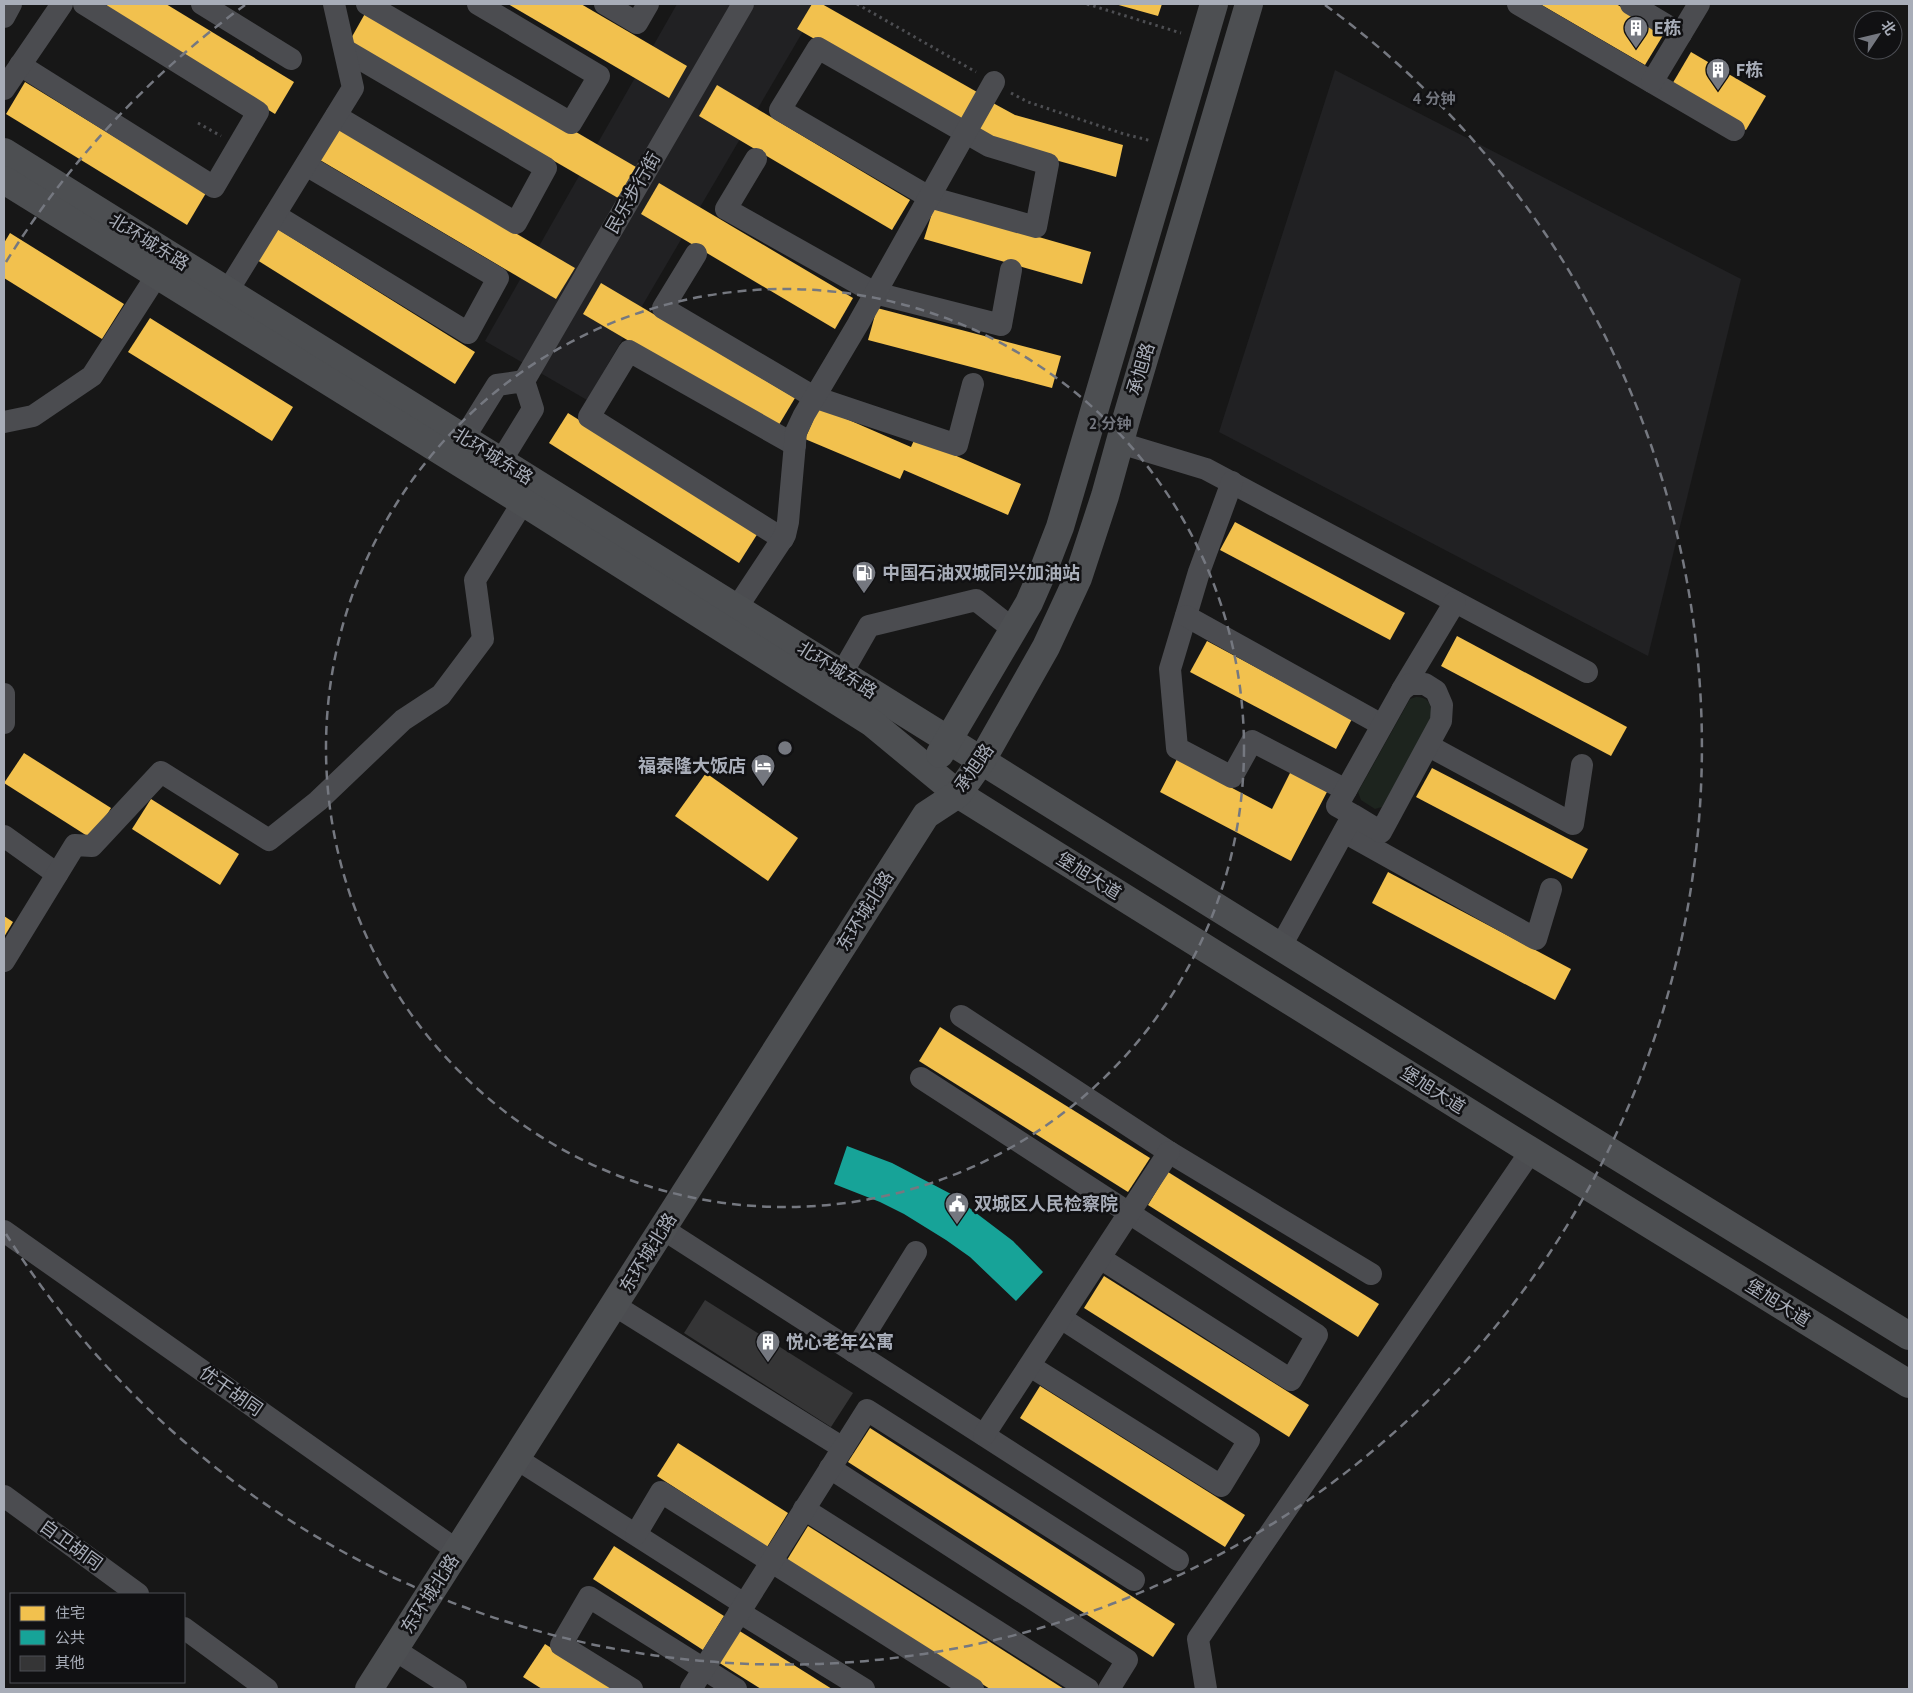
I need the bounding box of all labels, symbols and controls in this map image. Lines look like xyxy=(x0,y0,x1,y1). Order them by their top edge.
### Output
north arrow xyxy=(1853,10,1903,60)
building icon: E栋 xyxy=(1623,15,1649,49)
place label: E栋 xyxy=(1654,16,1681,39)
text: 北 xyxy=(1877,17,1900,38)
building icon: F栋 xyxy=(1705,57,1731,91)
place label: F栋 xyxy=(1736,58,1763,81)
text: 4 分钟 xyxy=(1413,89,1455,108)
street label: 民乐步行街 xyxy=(600,148,665,237)
street label: 北环城东路 xyxy=(105,208,194,275)
street label: 承旭路 xyxy=(1122,340,1159,398)
text: 2 分钟 xyxy=(1089,414,1131,433)
street label: 北环城东路 xyxy=(449,422,538,489)
fuel station icon: 中国石油双城同兴加油站 xyxy=(851,560,877,594)
place label: 中国石油双城同兴加油站 xyxy=(882,561,1080,584)
street label: 北环城东路 xyxy=(793,636,882,703)
centre of rings xyxy=(776,739,794,757)
street label: 承旭路 xyxy=(949,739,998,796)
hotel icon: 福泰隆大饭店 xyxy=(750,753,776,787)
place label: 福泰隆大饭店 xyxy=(638,754,746,777)
street label: 堡旭大道 xyxy=(1053,847,1126,904)
street label: 东环城北路 xyxy=(831,866,898,955)
street label: 堡旭大道 xyxy=(1397,1061,1470,1118)
public building icon: 双城区人民检察院 xyxy=(944,1191,970,1225)
place label: 双城区人民检察院 xyxy=(974,1192,1118,1215)
street label: 东环城北路 xyxy=(614,1208,681,1297)
street label: 堡旭大道 xyxy=(1742,1274,1815,1331)
building icon: 悦心老年公寓 xyxy=(755,1329,781,1363)
place label: 悦心老年公寓 xyxy=(786,1330,894,1353)
street label: 优干胡同 xyxy=(195,1361,267,1421)
street label: 自卫胡同 xyxy=(35,1514,107,1575)
street label: 东环城北路 xyxy=(395,1550,464,1638)
legend xyxy=(10,1593,185,1683)
text: 住宅 xyxy=(55,1603,85,1622)
text: 公共 xyxy=(55,1628,85,1647)
text: 其他 xyxy=(55,1653,85,1672)

